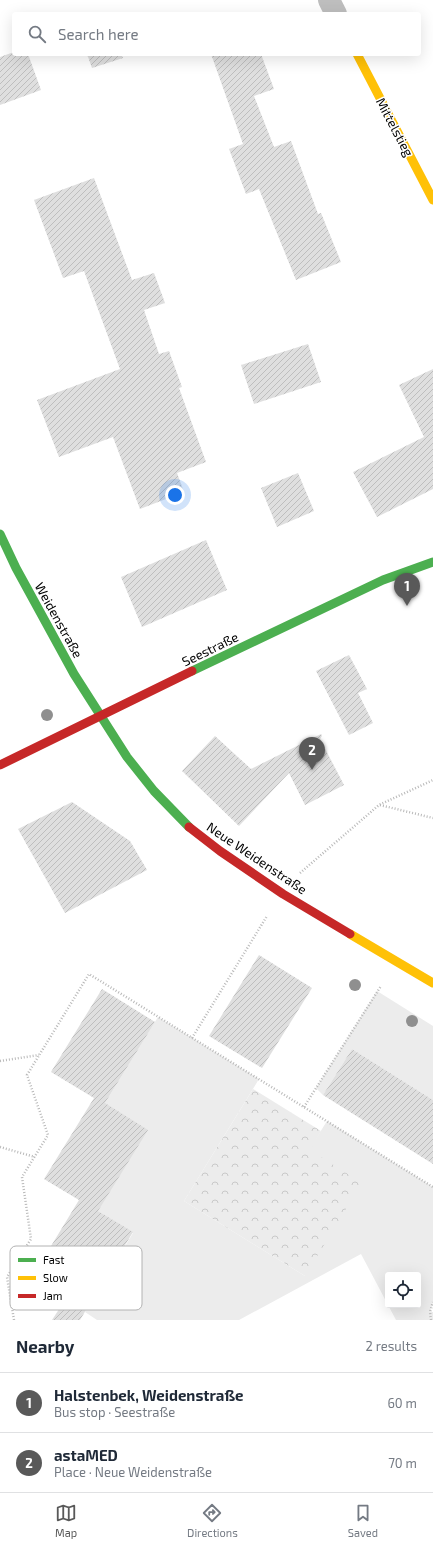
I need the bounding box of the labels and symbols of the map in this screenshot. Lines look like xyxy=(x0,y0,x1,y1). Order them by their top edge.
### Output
street label: Mittelstieg xyxy=(373,95,417,159)
your location xyxy=(165,485,185,505)
pin: 1 xyxy=(394,573,420,606)
street label: Weidenstraße xyxy=(32,579,86,661)
street label: Seestraße xyxy=(179,628,241,670)
pin: 2 xyxy=(299,737,325,770)
street label: Neue Weidenstraße xyxy=(204,819,310,897)
legend xyxy=(10,1246,142,1310)
text: Fast xyxy=(43,1253,65,1266)
text: Slow xyxy=(43,1271,68,1284)
text: Jam xyxy=(43,1289,62,1302)

